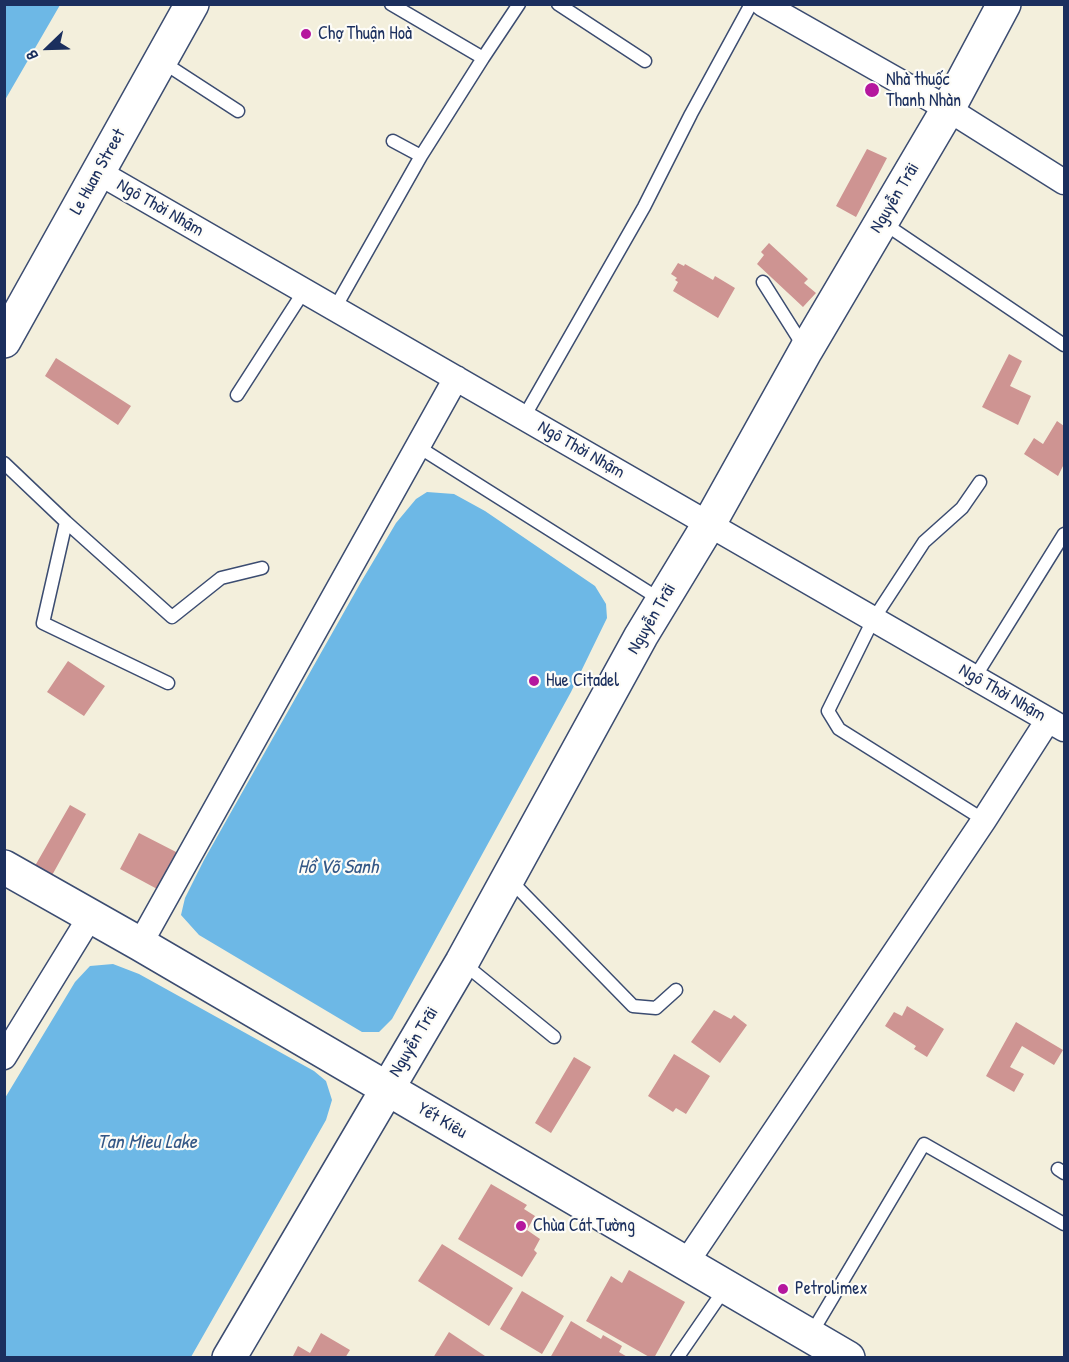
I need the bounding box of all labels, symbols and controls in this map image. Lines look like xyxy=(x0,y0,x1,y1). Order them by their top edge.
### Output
north arrow xyxy=(18,18,78,78)
place label: Chợ Thuận Hoà xyxy=(318,23,412,45)
marker: Chợ Thuận Hoà xyxy=(299,27,313,41)
text: B xyxy=(20,47,43,63)
place label: Nhà thuốc Thanh Nhàn xyxy=(886,69,961,112)
marker: Nhà thuốc Thanh Nhàn xyxy=(863,81,881,99)
street label: Le Huan Street xyxy=(66,125,130,219)
street label: Nguyễn Trãi xyxy=(866,159,924,237)
street label: Ngô Thời Nhậm xyxy=(113,174,207,242)
street label: Ngô Thời Nhậm xyxy=(534,416,628,484)
street label: Nguyễn Trãi xyxy=(623,580,681,658)
street label: Ngô Thời Nhậm xyxy=(955,659,1049,727)
place label: Hue Citadel xyxy=(546,670,619,692)
marker: Hue Citadel xyxy=(527,674,541,688)
water label: Hồ Võ Sanh xyxy=(298,856,378,880)
street label: Nguyễn Trãi xyxy=(385,1003,443,1081)
street label: Yết Kiêu xyxy=(414,1098,470,1144)
water label: Tan Mieu Lake xyxy=(97,1131,197,1155)
place label: Chùa Cát Tường xyxy=(533,1215,635,1237)
marker: Chùa Cát Tường xyxy=(514,1219,528,1233)
place label: Petrolimex xyxy=(795,1278,867,1300)
marker: Petrolimex xyxy=(776,1282,790,1296)

